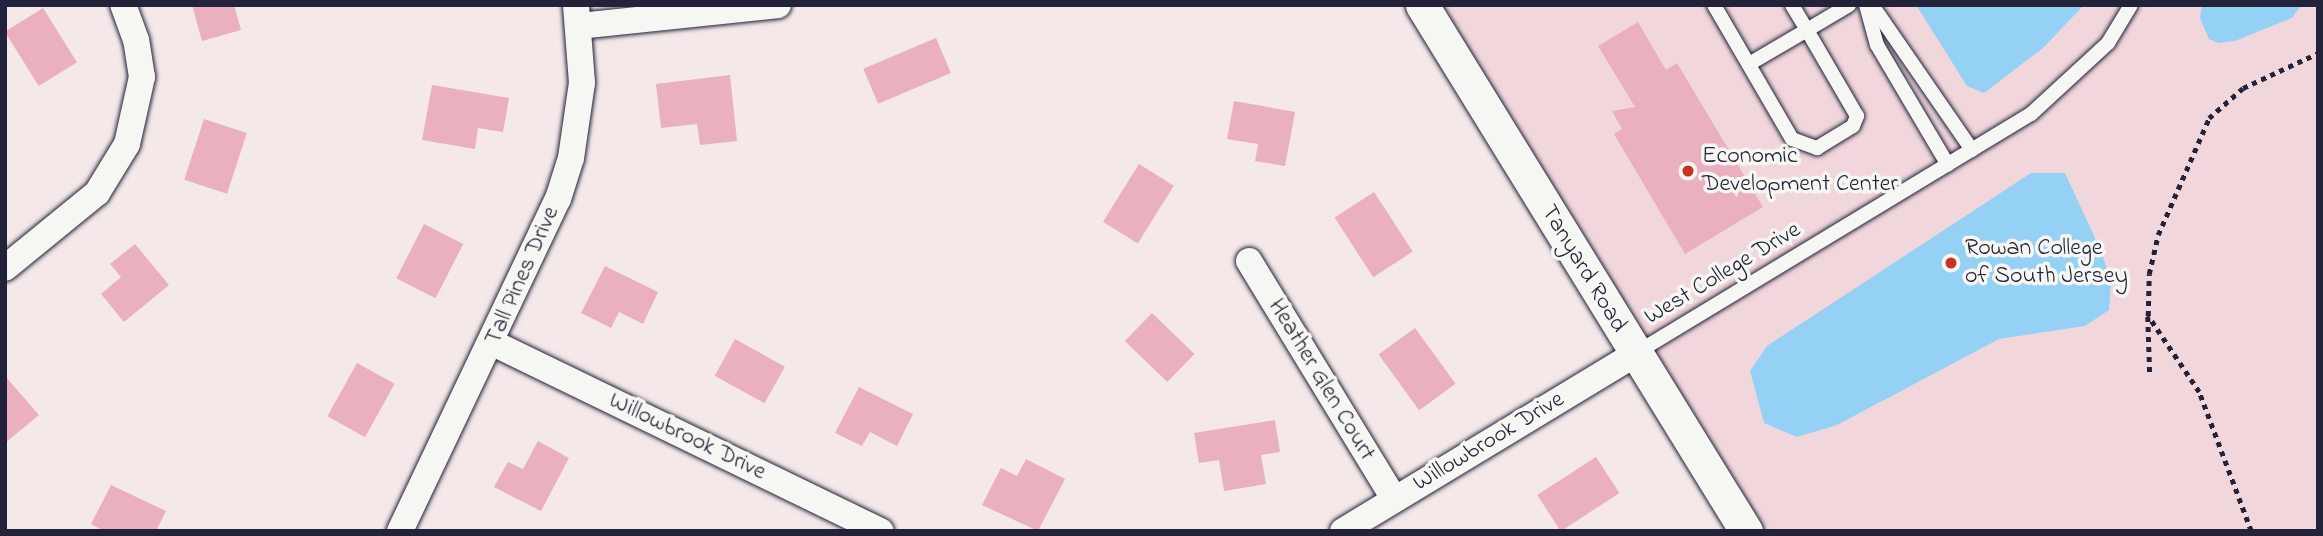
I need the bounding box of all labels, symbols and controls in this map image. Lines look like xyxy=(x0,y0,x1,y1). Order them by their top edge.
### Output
place label: Economic Development Center xyxy=(1702,143,1898,199)
marker: Economic Development Center xyxy=(1680,163,1696,179)
street label: Tanyard Road xyxy=(1534,200,1632,338)
street label: Tall Pines Drive xyxy=(480,202,566,350)
street label: West College Drive xyxy=(1640,216,1806,332)
place label: Rowan College of South Jersey xyxy=(1965,235,2128,291)
marker: Rowan College of South Jersey xyxy=(1943,255,1959,271)
street label: Heather Glen Court xyxy=(1261,294,1381,466)
street label: Willowbrook Drive xyxy=(1408,386,1570,498)
street label: Willowbrook Drive xyxy=(604,387,770,487)

